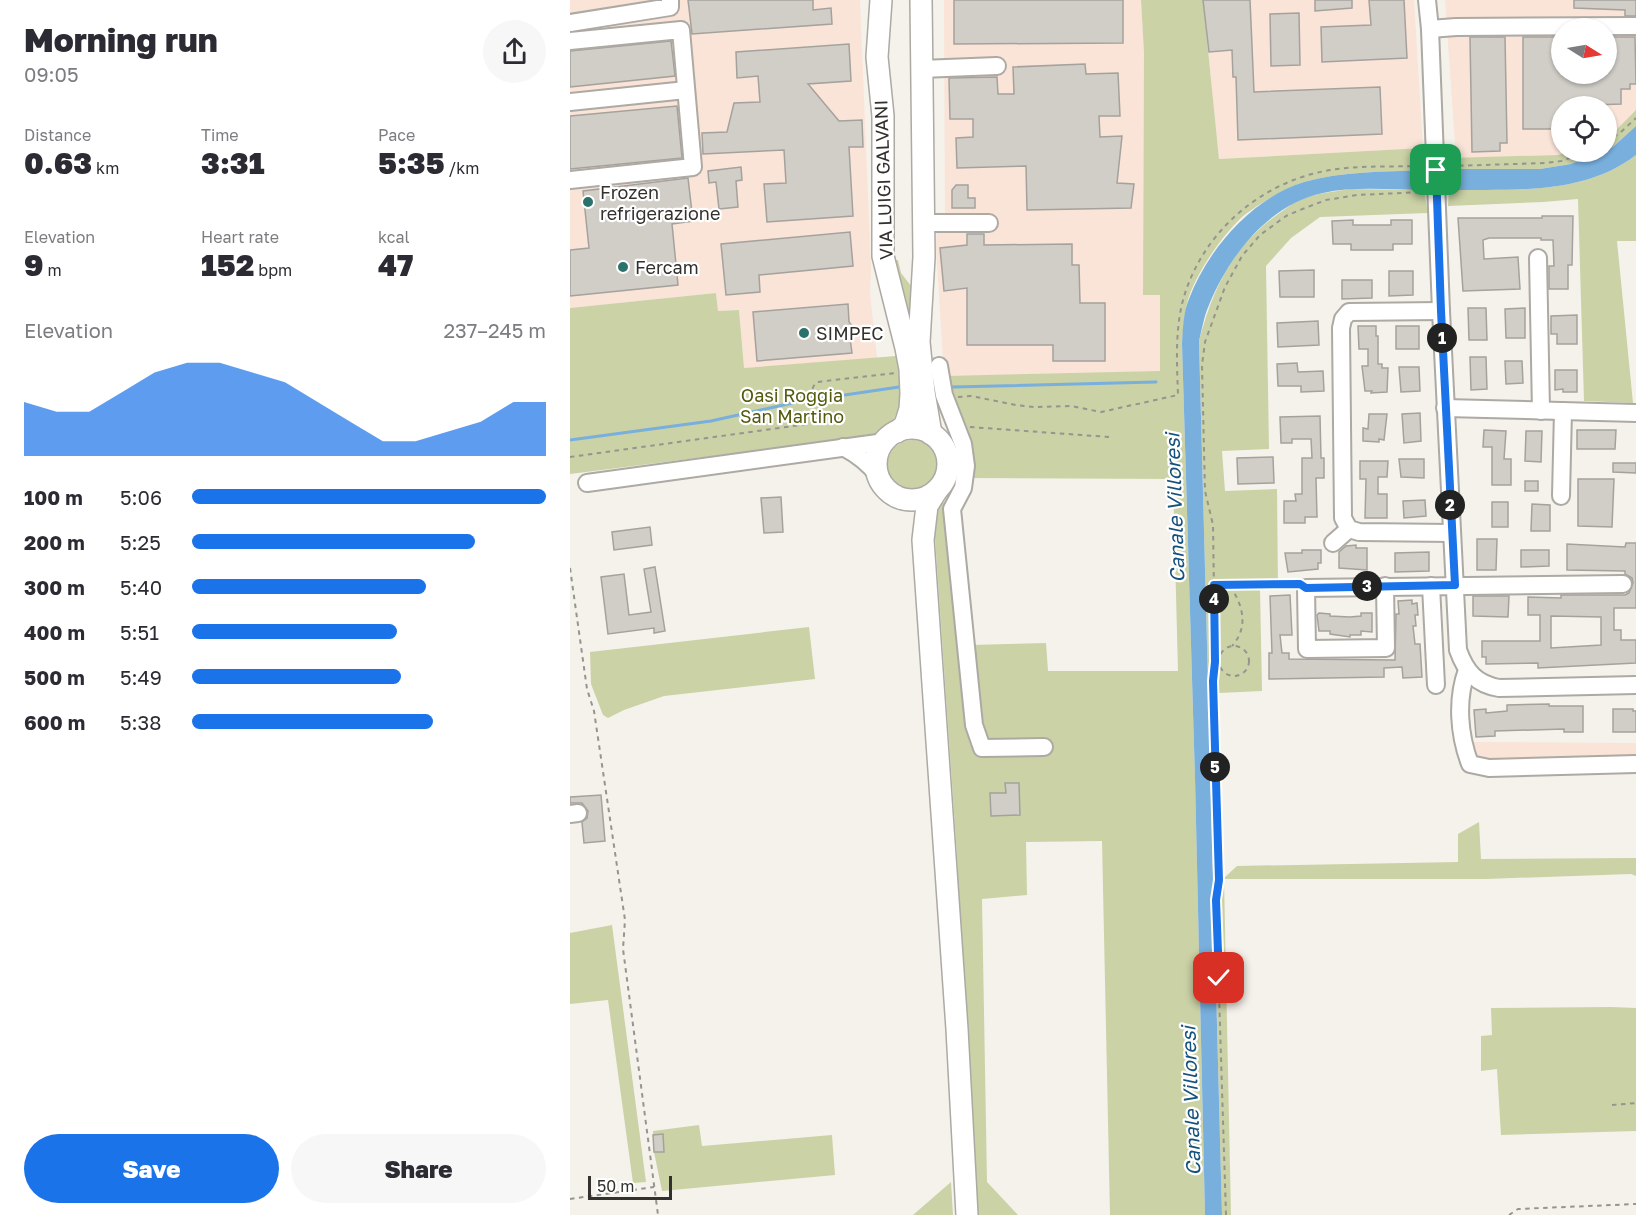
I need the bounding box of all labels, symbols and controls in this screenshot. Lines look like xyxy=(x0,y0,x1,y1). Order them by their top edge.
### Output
north arrow xyxy=(1551,18,1617,84)
map controls xyxy=(1551,18,1617,162)
text: Morning run xyxy=(24,20,218,59)
button: share xyxy=(483,20,546,83)
text: 09:05 xyxy=(24,62,79,86)
button: locate xyxy=(1551,96,1617,162)
street label: VIA LUIGI GALVANI xyxy=(869,100,897,260)
text: Distance xyxy=(24,125,91,145)
text: Time xyxy=(201,125,239,145)
text: Pace xyxy=(378,125,415,145)
pin xyxy=(1410,144,1461,195)
text: 0.63 xyxy=(24,145,92,181)
text: 3:31 xyxy=(201,145,265,181)
text: 5:35 xyxy=(378,145,445,181)
icon: arrive xyxy=(1419,153,1452,186)
text: km xyxy=(92,158,119,178)
text: /km xyxy=(445,158,480,178)
place label: Frozen refrigerazione xyxy=(600,181,720,224)
marker: Frozen refrigerazione xyxy=(581,195,595,209)
text: Elevation xyxy=(24,227,95,247)
text: Heart rate xyxy=(201,227,279,247)
text: kcal xyxy=(378,227,410,247)
text: 9 xyxy=(24,247,44,283)
text: 152 xyxy=(201,247,254,283)
text: 47 xyxy=(378,247,413,283)
place label: Fercam xyxy=(635,256,699,278)
text: m xyxy=(44,260,62,280)
text: bpm xyxy=(254,260,292,280)
marker: Fercam xyxy=(616,260,630,274)
text: Elevation xyxy=(24,318,113,342)
text: 237–245 m xyxy=(443,318,546,342)
place label: SIMPEC xyxy=(816,322,884,344)
pin: 1 xyxy=(1427,323,1457,353)
marker: SIMPEC xyxy=(797,326,811,340)
text: 1 xyxy=(1438,328,1446,348)
park label: Oasi Roggia San Martino xyxy=(740,384,844,427)
water label: Canale Villoresi xyxy=(1159,430,1189,583)
text: 100 m xyxy=(24,485,83,509)
text: 5:06 xyxy=(120,485,162,509)
pin: 2 xyxy=(1435,490,1465,520)
text: 2 xyxy=(1445,495,1455,515)
text: 200 m xyxy=(24,530,85,554)
text: 5:25 xyxy=(120,530,161,554)
pin: 3 xyxy=(1352,571,1382,601)
text: 300 m xyxy=(24,575,85,599)
text: 5:40 xyxy=(120,575,162,599)
text: 3 xyxy=(1362,576,1372,596)
pin: 4 xyxy=(1199,584,1229,614)
text: 4 xyxy=(1209,589,1219,609)
text: 400 m xyxy=(24,620,85,644)
text: 5:51 xyxy=(120,620,159,644)
text: 500 m xyxy=(24,665,85,689)
text: 5:49 xyxy=(120,665,162,689)
text: 600 m xyxy=(24,710,85,734)
text: 5:38 xyxy=(120,710,162,734)
pin: 5 xyxy=(1200,752,1230,782)
text: 5 xyxy=(1210,757,1220,777)
pin xyxy=(1193,952,1244,1003)
icon: check xyxy=(1202,961,1235,994)
water label: Canale Villoresi xyxy=(1175,1023,1205,1176)
button: Save xyxy=(24,1134,279,1203)
button: Share xyxy=(291,1134,546,1203)
scale bar xyxy=(588,1173,672,1200)
text: 50 m xyxy=(597,1176,634,1196)

